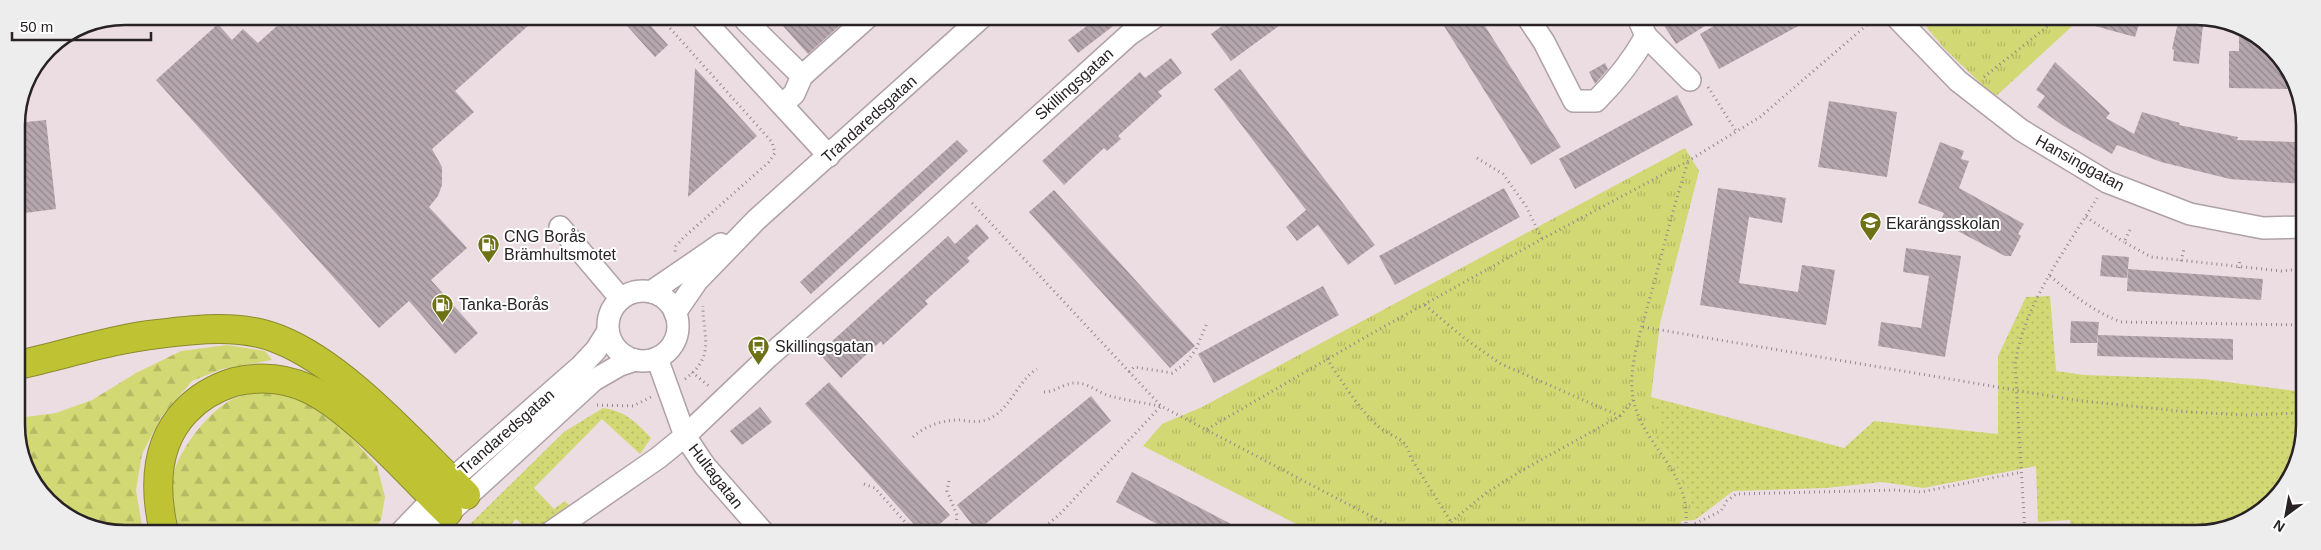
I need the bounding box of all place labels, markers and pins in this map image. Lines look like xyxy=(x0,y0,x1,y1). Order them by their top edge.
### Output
school or university icon: Ekarängsskolan xyxy=(1858,211,1882,242)
place label: Ekarängsskolan xyxy=(1886,215,2000,232)
place label: CNG Borås Brämhultsmotet xyxy=(504,228,617,263)
fuel station icon: CNG Borås Brämhultsmotet xyxy=(476,233,500,264)
fuel station icon: Tanka-Borås xyxy=(431,292,455,323)
place label: Tanka-Borås xyxy=(459,296,549,313)
bus stop icon: Skillingsgatan xyxy=(747,334,771,365)
place label: Skillingsgatan xyxy=(775,338,874,355)

